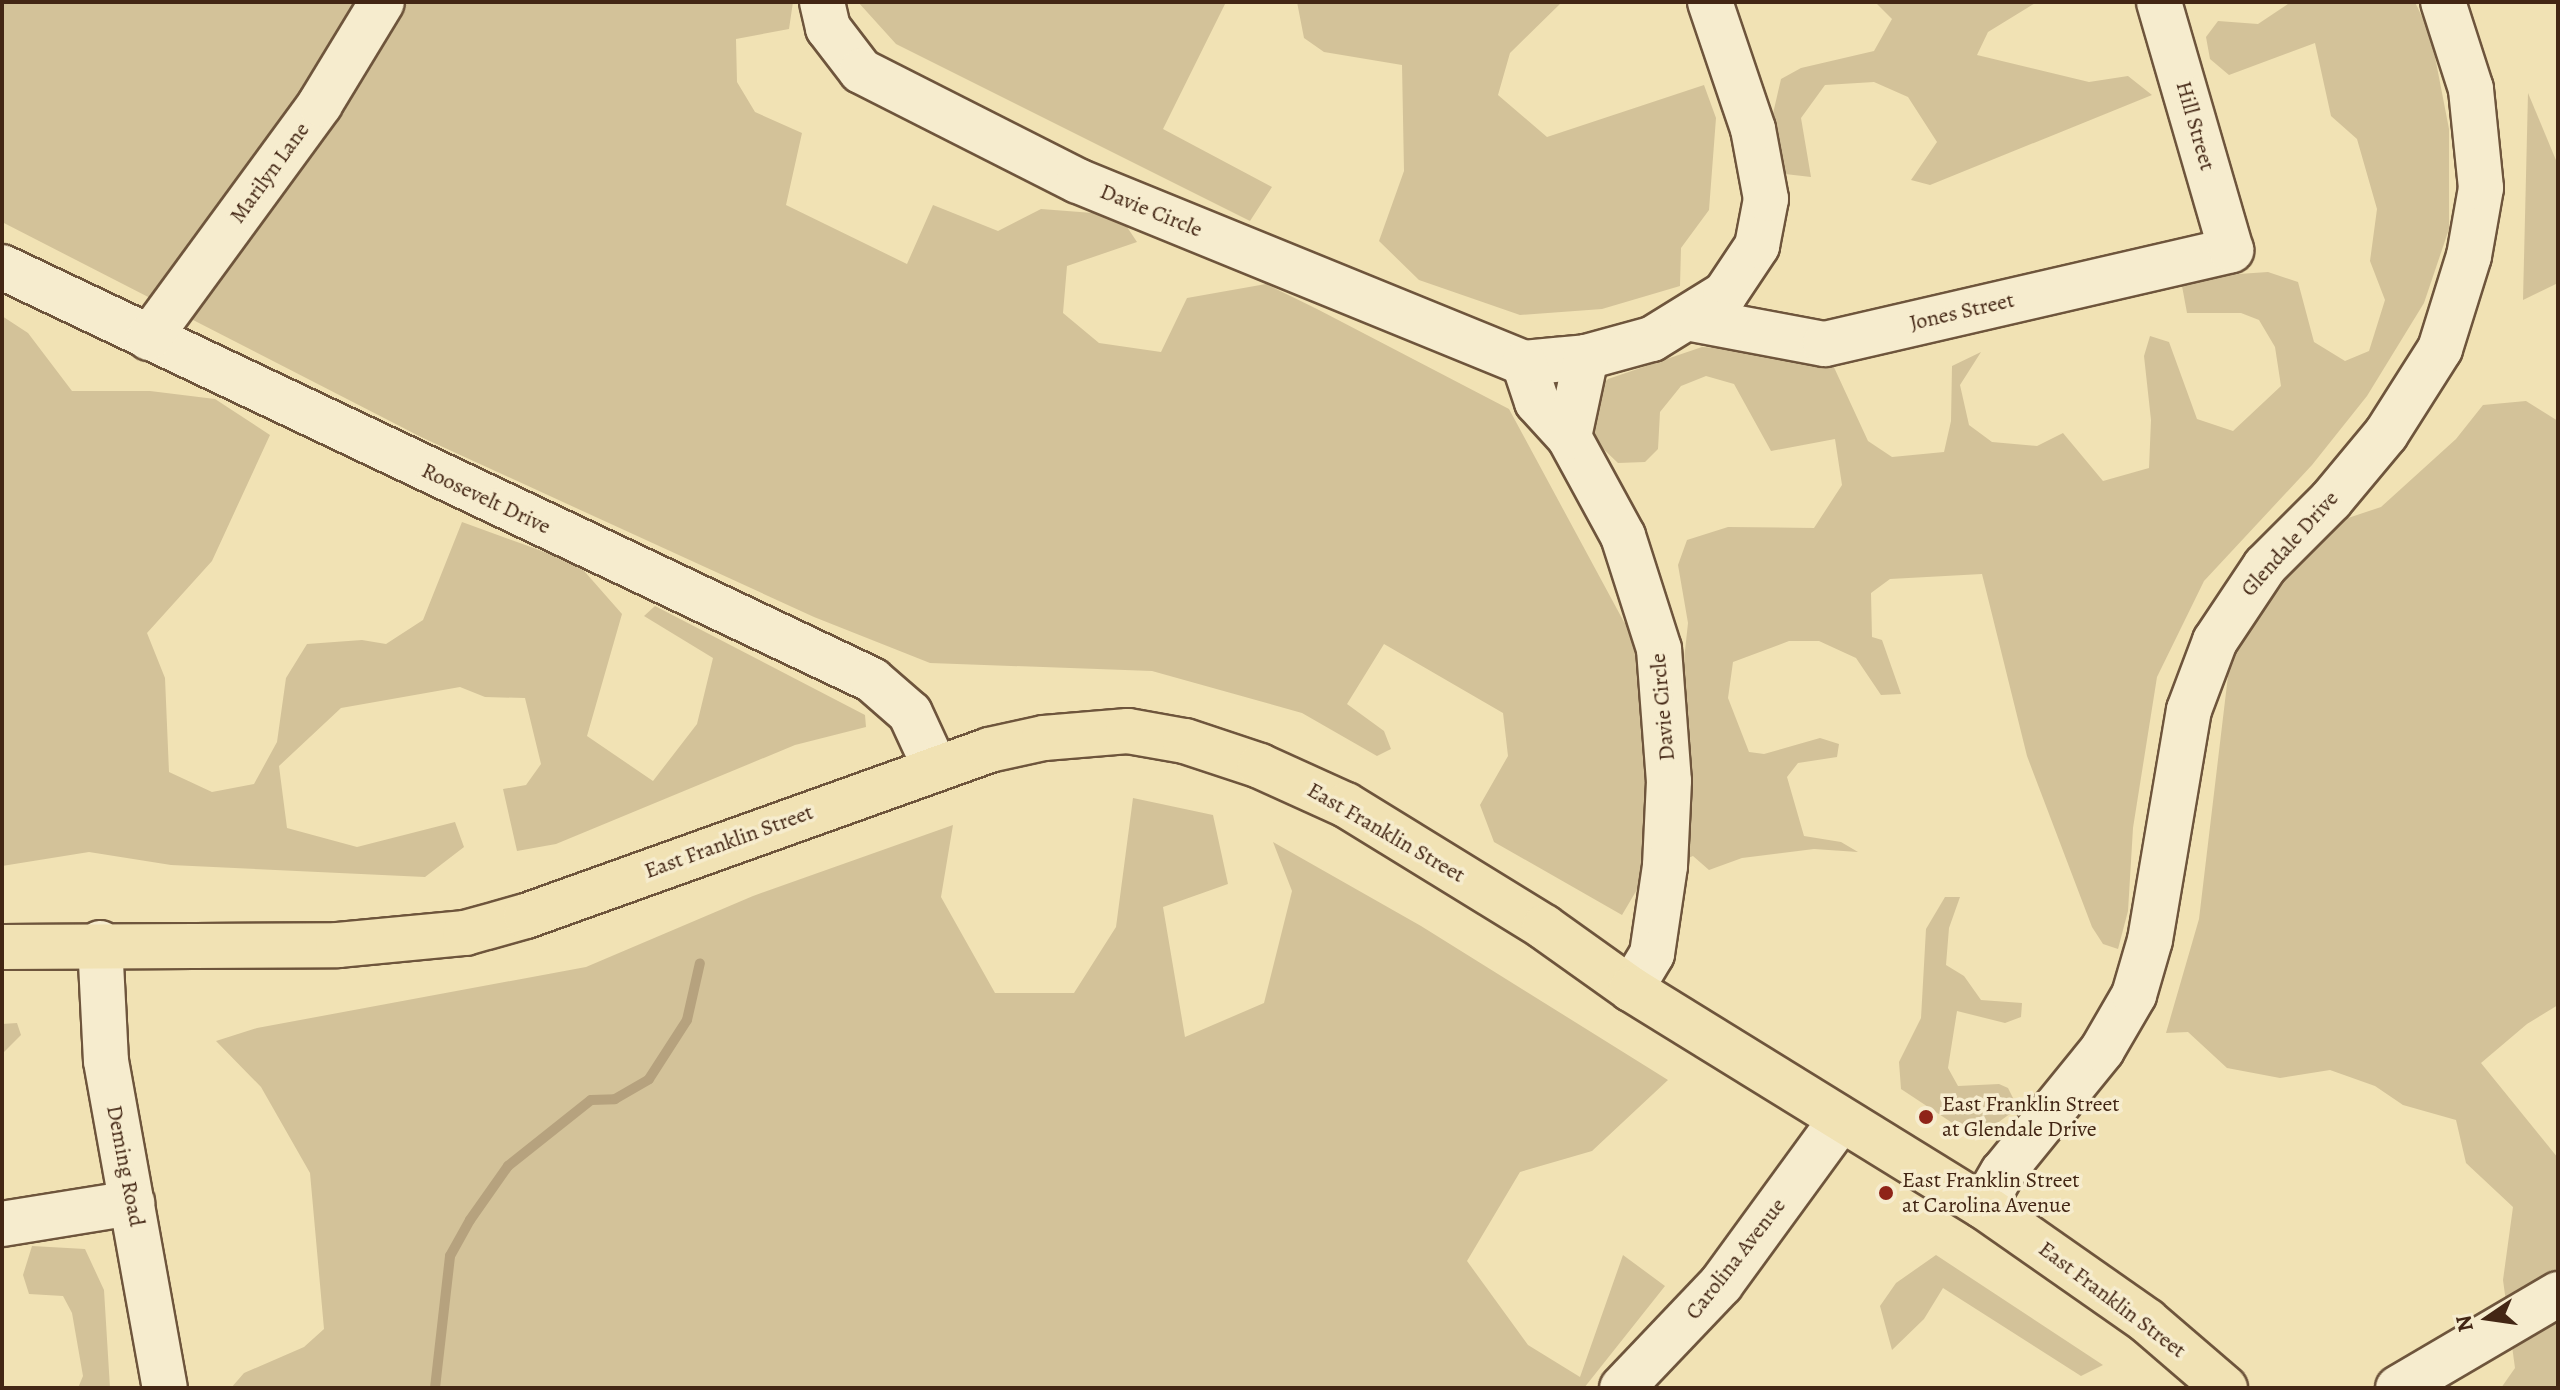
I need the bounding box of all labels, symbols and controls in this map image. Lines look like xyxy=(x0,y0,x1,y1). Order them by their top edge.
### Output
street label: Hill Street xyxy=(2170,78,2220,174)
street label: Marilyn Lane xyxy=(225,117,315,229)
street label: Davie Circle xyxy=(1096,179,1206,243)
street label: Jones Street xyxy=(1907,287,2017,337)
street label: Roosevelt Drive xyxy=(417,458,555,540)
street label: Glendale Drive xyxy=(2236,486,2344,602)
street label: Davie Circle xyxy=(1645,652,1681,762)
street label: East Franklin Street xyxy=(1302,777,1470,889)
street label: East Franklin Street xyxy=(641,799,817,885)
place label: East Franklin Street at Glendale Drive xyxy=(1942,1091,2120,1142)
street label: Deming Road xyxy=(100,1103,150,1229)
marker: East Franklin Street at Glendale Drive xyxy=(1917,1108,1935,1126)
place label: East Franklin Street at Carolina Avenue xyxy=(1902,1167,2080,1218)
marker: East Franklin Street at Carolina Avenue xyxy=(1877,1184,1895,1202)
street label: Carolina Avenue xyxy=(1680,1193,1792,1325)
street label: East Franklin Street xyxy=(2033,1236,2191,1364)
north arrow xyxy=(2448,1278,2528,1358)
text: N xyxy=(2448,1312,2481,1335)

